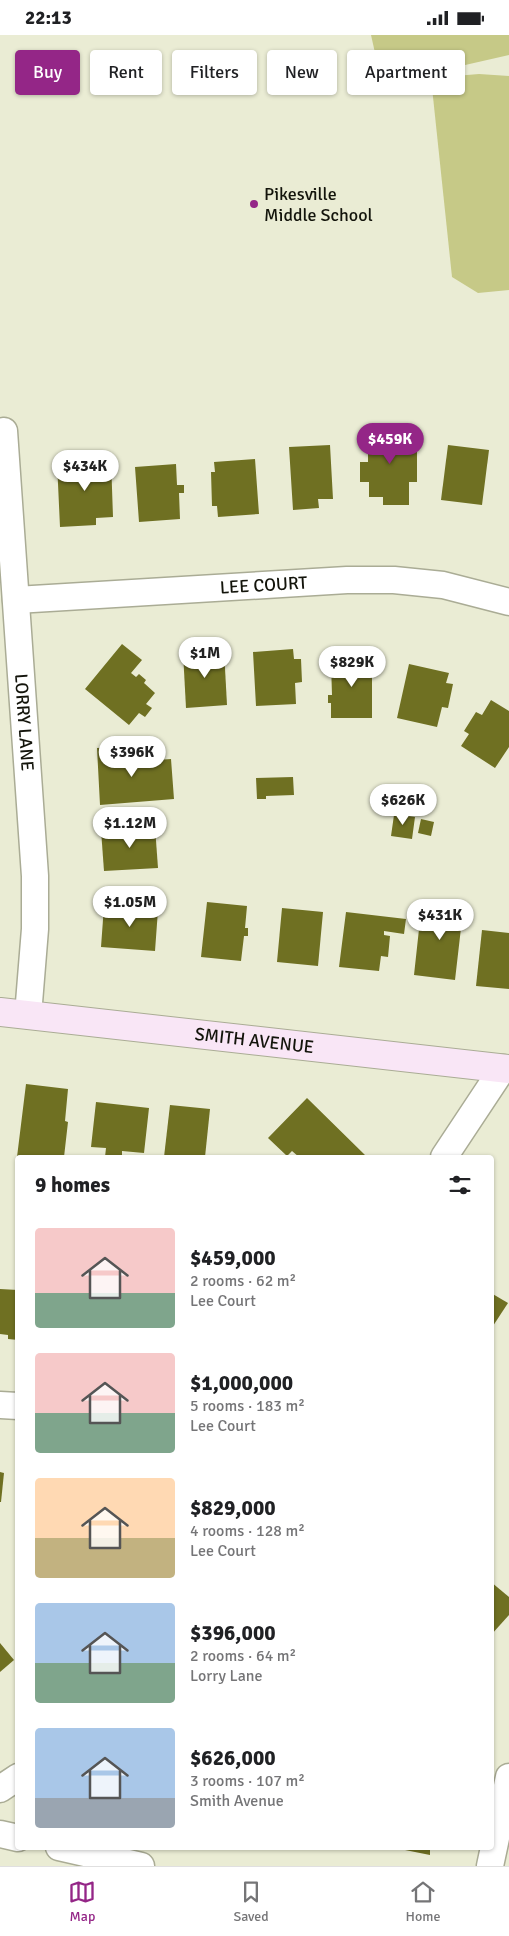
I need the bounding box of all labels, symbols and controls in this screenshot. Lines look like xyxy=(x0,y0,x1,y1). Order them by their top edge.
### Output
text: 22:13 xyxy=(25,6,72,30)
chip: Buy xyxy=(15,50,80,95)
chip: Rent xyxy=(90,50,162,95)
chip: Filters xyxy=(172,50,257,95)
chip: New xyxy=(267,50,337,95)
chip: Apartment xyxy=(347,50,465,95)
place label: Pikesville Middle School xyxy=(264,183,373,226)
marker: Pikesville Middle School xyxy=(248,198,260,210)
pin: $459K xyxy=(355,423,425,465)
text: $459K xyxy=(368,429,412,449)
pin: $434K xyxy=(50,449,120,492)
text: $434K xyxy=(63,456,107,476)
street label: LEE COURT xyxy=(219,571,308,599)
pin: $1M xyxy=(181,637,229,679)
text: $1M xyxy=(190,643,220,663)
pin: $829K xyxy=(317,645,387,688)
text: $829K xyxy=(330,652,374,672)
street label: LORRY LANE xyxy=(10,673,39,772)
pin: $396K xyxy=(97,735,167,778)
text: $396K xyxy=(110,742,154,762)
pin: $626K xyxy=(368,783,438,826)
text: $626K xyxy=(381,790,425,810)
pin: $1.12M xyxy=(89,807,171,849)
text: $1.12M xyxy=(104,813,156,833)
pin: $1.05M xyxy=(89,885,171,928)
text: $1.05M xyxy=(104,892,156,912)
pin: $431K xyxy=(405,899,475,941)
text: $431K xyxy=(418,905,462,925)
street label: SMITH AVENUE xyxy=(194,1023,315,1058)
icon: filters xyxy=(446,1171,474,1199)
text: 9 homes xyxy=(35,1172,110,1198)
text: $459,000 xyxy=(190,1245,276,1271)
icon: home xyxy=(75,1248,135,1308)
text: 2 rooms · 62 m² xyxy=(190,1271,296,1291)
text: Lee Court xyxy=(190,1291,256,1311)
text: $1,000,000 xyxy=(190,1370,293,1396)
icon: home xyxy=(75,1373,135,1433)
text: 5 rooms · 183 m² xyxy=(190,1396,305,1416)
text: Lee Court xyxy=(190,1416,256,1436)
text: $829,000 xyxy=(190,1495,276,1521)
icon: home xyxy=(75,1498,135,1558)
text: 4 rooms · 128 m² xyxy=(190,1521,305,1541)
text: Lee Court xyxy=(190,1541,256,1561)
text: $396,000 xyxy=(190,1620,276,1646)
icon: home xyxy=(75,1623,135,1683)
text: 2 rooms · 64 m² xyxy=(190,1646,296,1666)
text: Lorry Lane xyxy=(190,1666,262,1686)
text: $626,000 xyxy=(190,1745,276,1771)
icon: home xyxy=(75,1748,135,1808)
text: 3 rooms · 107 m² xyxy=(190,1771,305,1791)
text: Smith Avenue xyxy=(190,1791,284,1811)
tab: Map xyxy=(68,1878,96,1925)
tab: Saved xyxy=(233,1878,269,1925)
tab: Home xyxy=(406,1878,441,1925)

